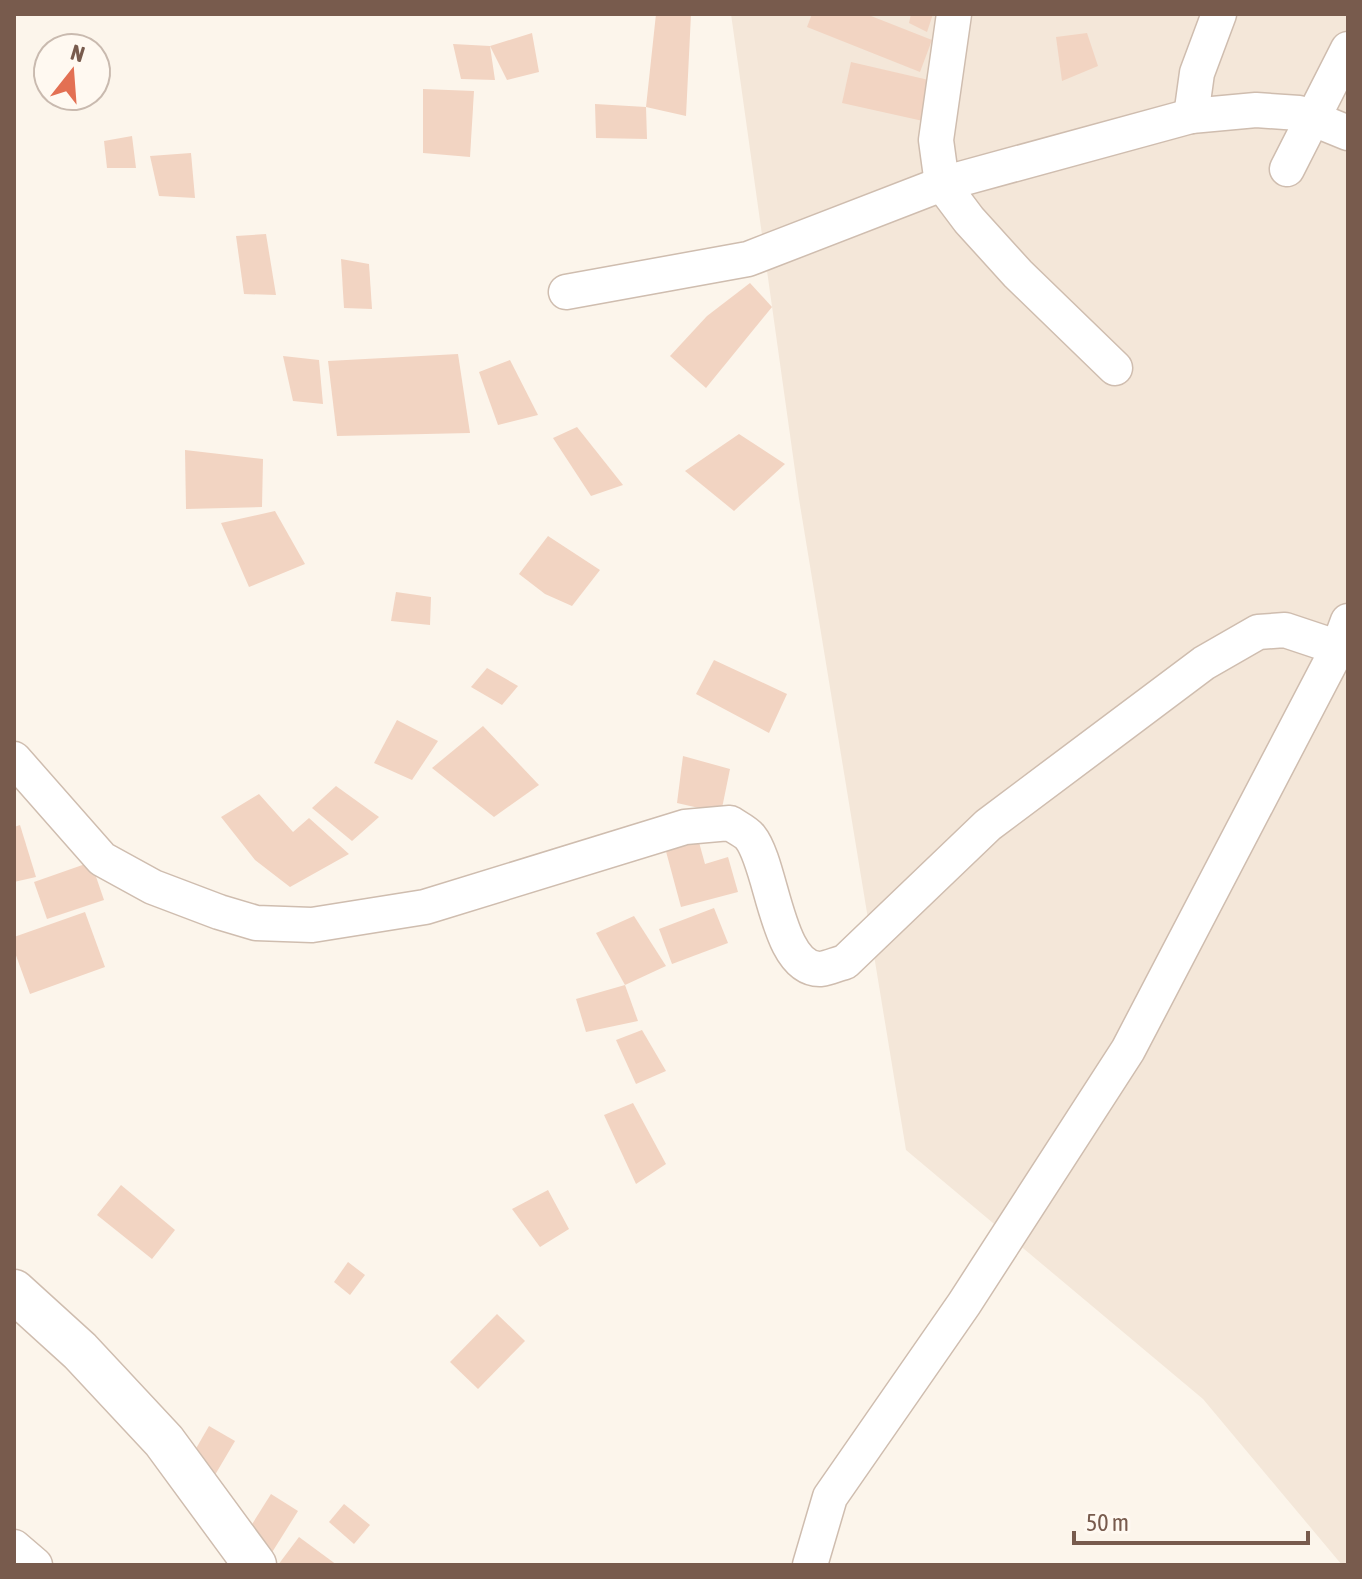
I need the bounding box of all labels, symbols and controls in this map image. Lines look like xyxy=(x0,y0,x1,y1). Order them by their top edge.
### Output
north arrow xyxy=(32,32,112,112)
text: N xyxy=(68,39,88,67)
scale bar xyxy=(1074,1495,1308,1545)
text: 50 m xyxy=(1086,1509,1129,1536)

